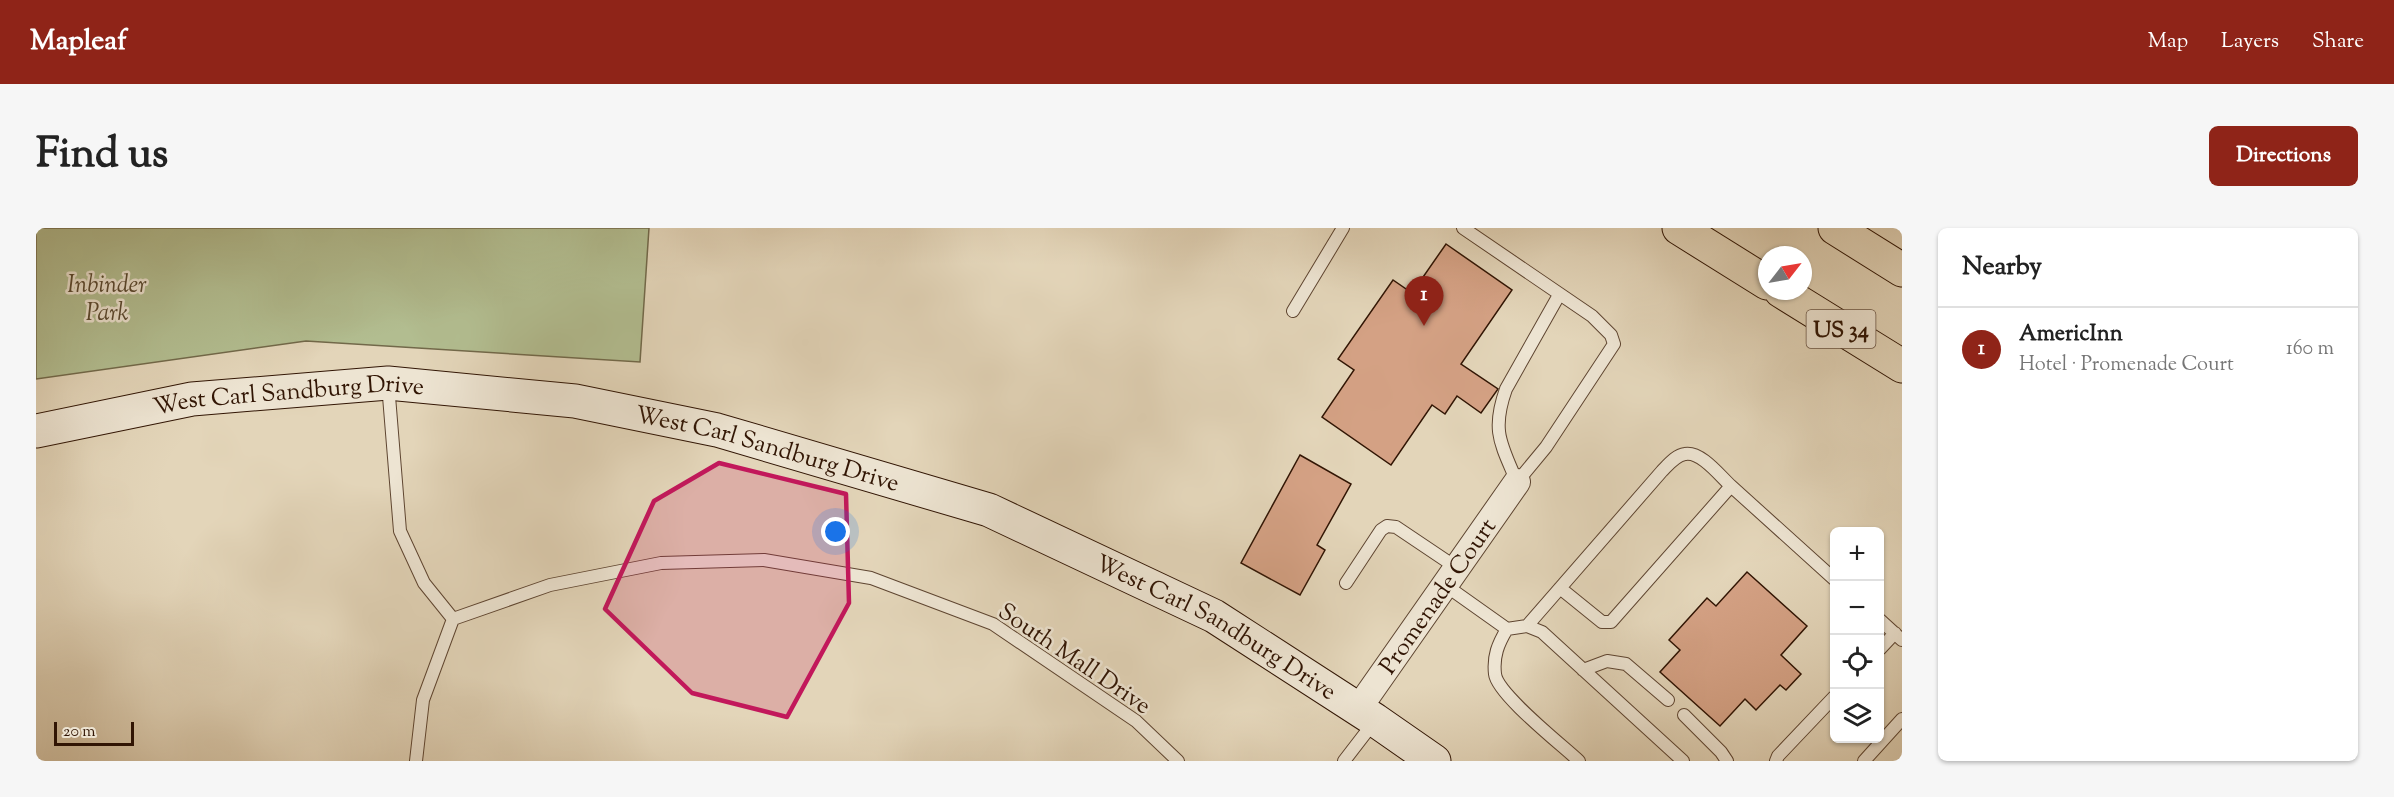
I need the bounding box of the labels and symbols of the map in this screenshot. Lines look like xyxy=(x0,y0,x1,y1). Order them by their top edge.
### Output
north arrow xyxy=(1758,246,1812,300)
park label: Inbinder Park xyxy=(67,269,147,331)
pin: 1 xyxy=(1404,276,1444,326)
road number: US 34 xyxy=(1806,310,1876,348)
street label: West Carl Sandburg Drive xyxy=(150,368,426,426)
street label: West Carl Sandburg Drive xyxy=(632,399,903,502)
street label: Promenade Court xyxy=(1372,512,1505,682)
your location xyxy=(821,517,850,546)
street label: West Carl Sandburg Drive xyxy=(1089,547,1342,710)
street label: South Mall Drive xyxy=(991,596,1157,724)
scale bar xyxy=(54,719,134,746)

